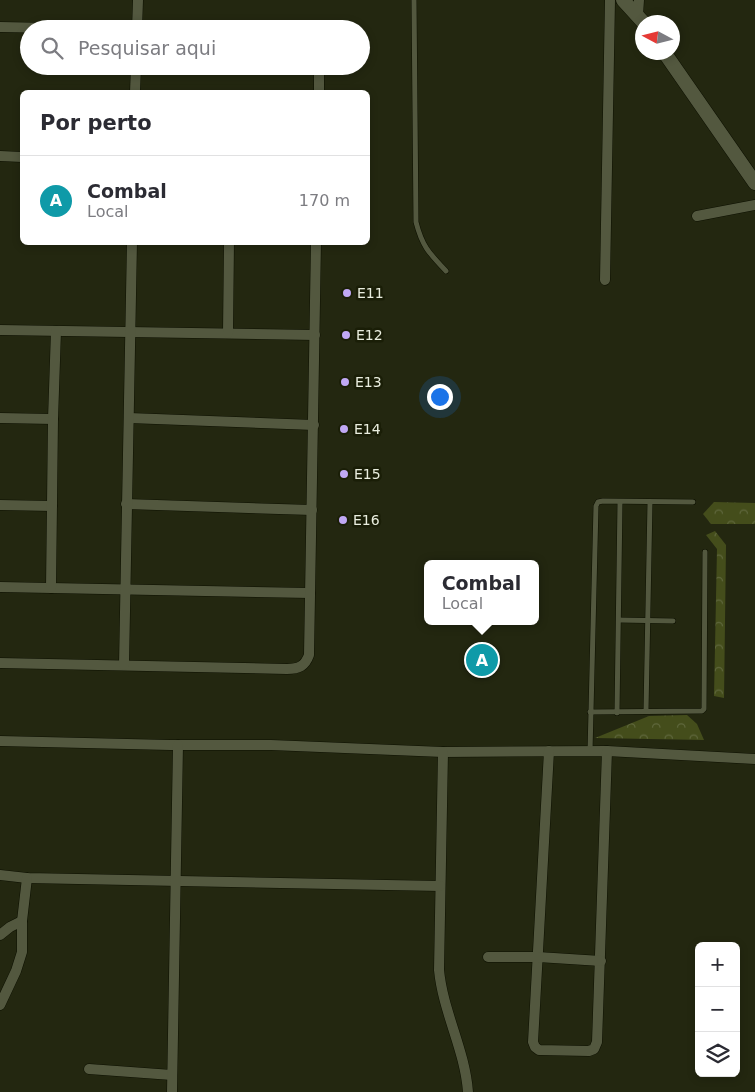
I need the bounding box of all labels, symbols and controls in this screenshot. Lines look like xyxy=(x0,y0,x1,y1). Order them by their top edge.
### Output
north arrow xyxy=(635,15,680,60)
search box xyxy=(20,20,370,75)
icon: search xyxy=(38,34,66,62)
text: Pesquisar aqui xyxy=(78,37,216,59)
text: Por perto xyxy=(40,111,152,135)
text: Combal xyxy=(87,180,167,202)
text: A xyxy=(50,191,62,210)
text: 170 m xyxy=(299,191,350,210)
text: Local xyxy=(87,202,128,221)
place label: E11 xyxy=(357,285,384,301)
marker: E11 xyxy=(341,287,353,299)
place label: E12 xyxy=(356,327,383,343)
marker: E12 xyxy=(340,329,352,341)
place label: E13 xyxy=(355,374,382,390)
marker: E13 xyxy=(339,376,351,388)
your location xyxy=(427,384,453,410)
place label: E14 xyxy=(354,421,381,437)
marker: E14 xyxy=(338,423,350,435)
place label: E15 xyxy=(354,466,381,482)
marker: E15 xyxy=(338,468,350,480)
place label: E16 xyxy=(353,512,380,528)
marker: E16 xyxy=(337,514,349,526)
popup xyxy=(424,560,539,625)
text: Combal xyxy=(442,572,521,594)
text: Local xyxy=(442,594,483,613)
pin: A xyxy=(466,641,498,679)
map controls xyxy=(695,942,740,1077)
button: + xyxy=(695,942,740,987)
button: − xyxy=(695,987,740,1032)
button: layers xyxy=(695,1032,740,1077)

